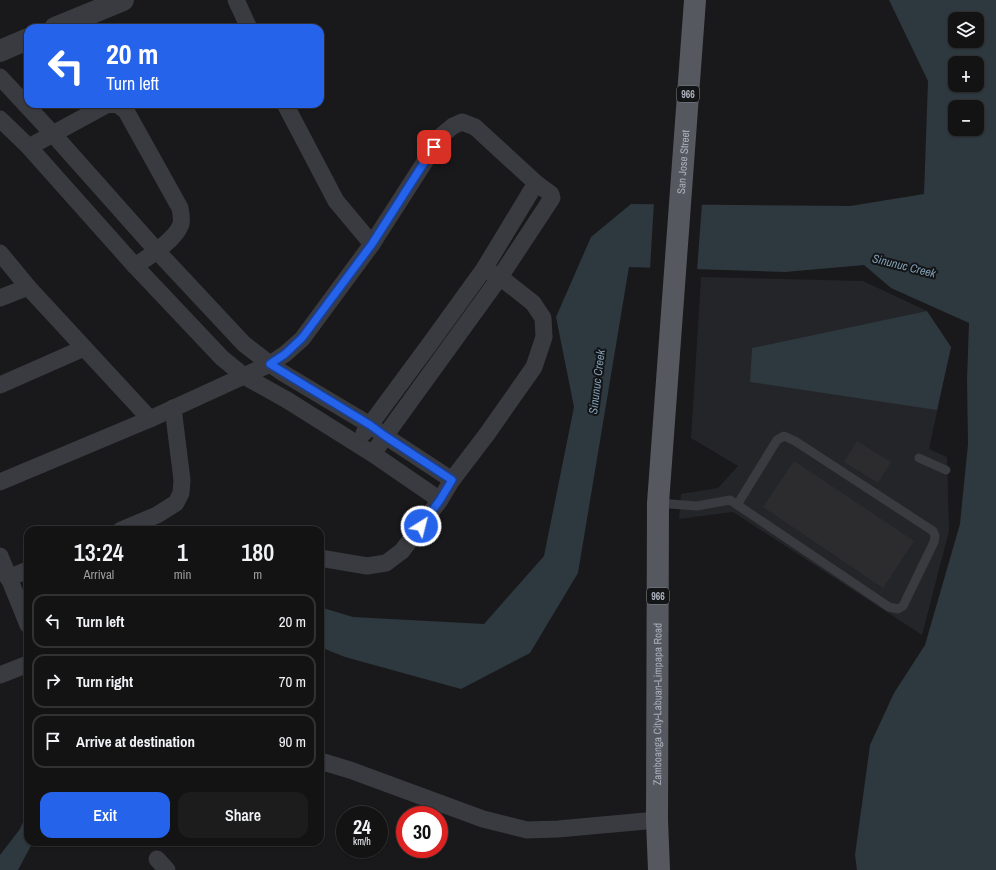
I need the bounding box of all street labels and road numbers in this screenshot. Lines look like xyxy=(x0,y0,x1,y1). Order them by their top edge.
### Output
road number: 966 xyxy=(677,86,699,102)
street label: San Jose Street xyxy=(674,129,692,195)
road number: 966 xyxy=(647,588,669,604)
street label: Zamboanga City-Labuan-Limpapa Road xyxy=(650,623,665,785)

